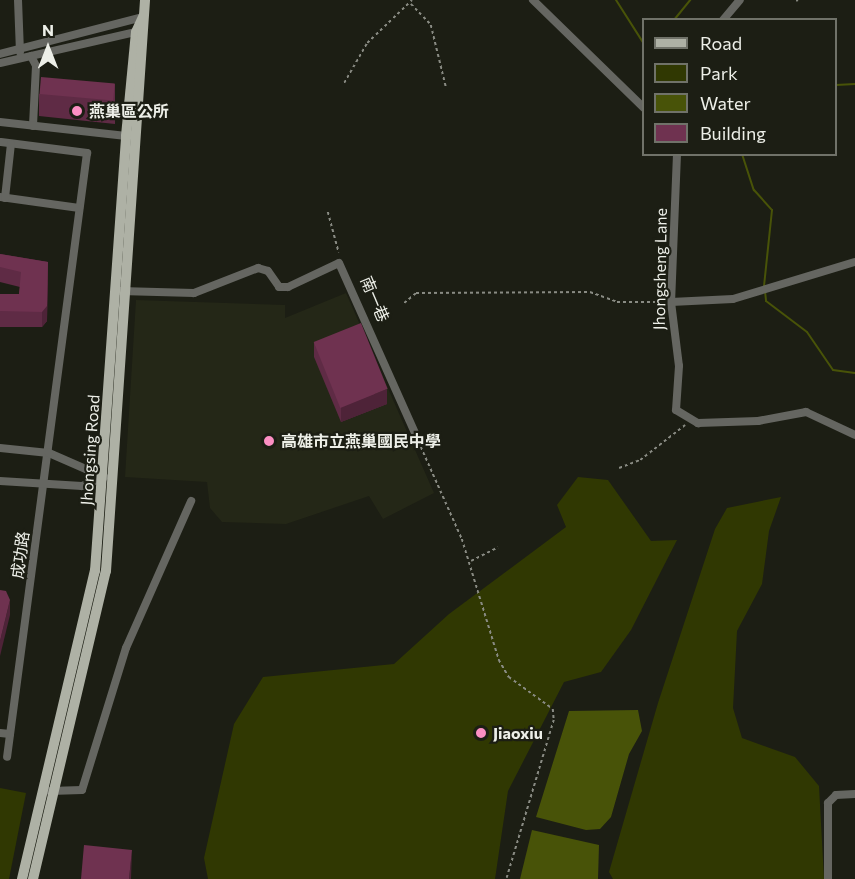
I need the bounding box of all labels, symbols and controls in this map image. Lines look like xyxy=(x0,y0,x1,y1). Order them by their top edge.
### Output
north arrow xyxy=(18,18,78,78)
legend xyxy=(642,18,837,156)
text: N xyxy=(42,20,54,39)
text: Road xyxy=(700,32,742,54)
text: Park xyxy=(700,62,738,84)
text: Water xyxy=(700,92,751,114)
place label: 燕巢區公所 xyxy=(89,101,169,121)
marker: 燕巢區公所 xyxy=(70,104,84,118)
text: Building xyxy=(700,122,766,144)
street label: Jhongsheng Lane xyxy=(649,208,671,330)
street label: 南一巷 xyxy=(357,273,393,325)
street label: Jhongsing Road xyxy=(77,394,103,506)
place label: 高雄市立燕巢國民中學 xyxy=(281,431,441,451)
marker: 高雄市立燕巢國民中學 xyxy=(262,434,276,448)
street label: 成功路 xyxy=(7,530,33,580)
place label: Jiaoxiu xyxy=(493,723,543,743)
marker: Jiaoxiu xyxy=(474,726,488,740)

